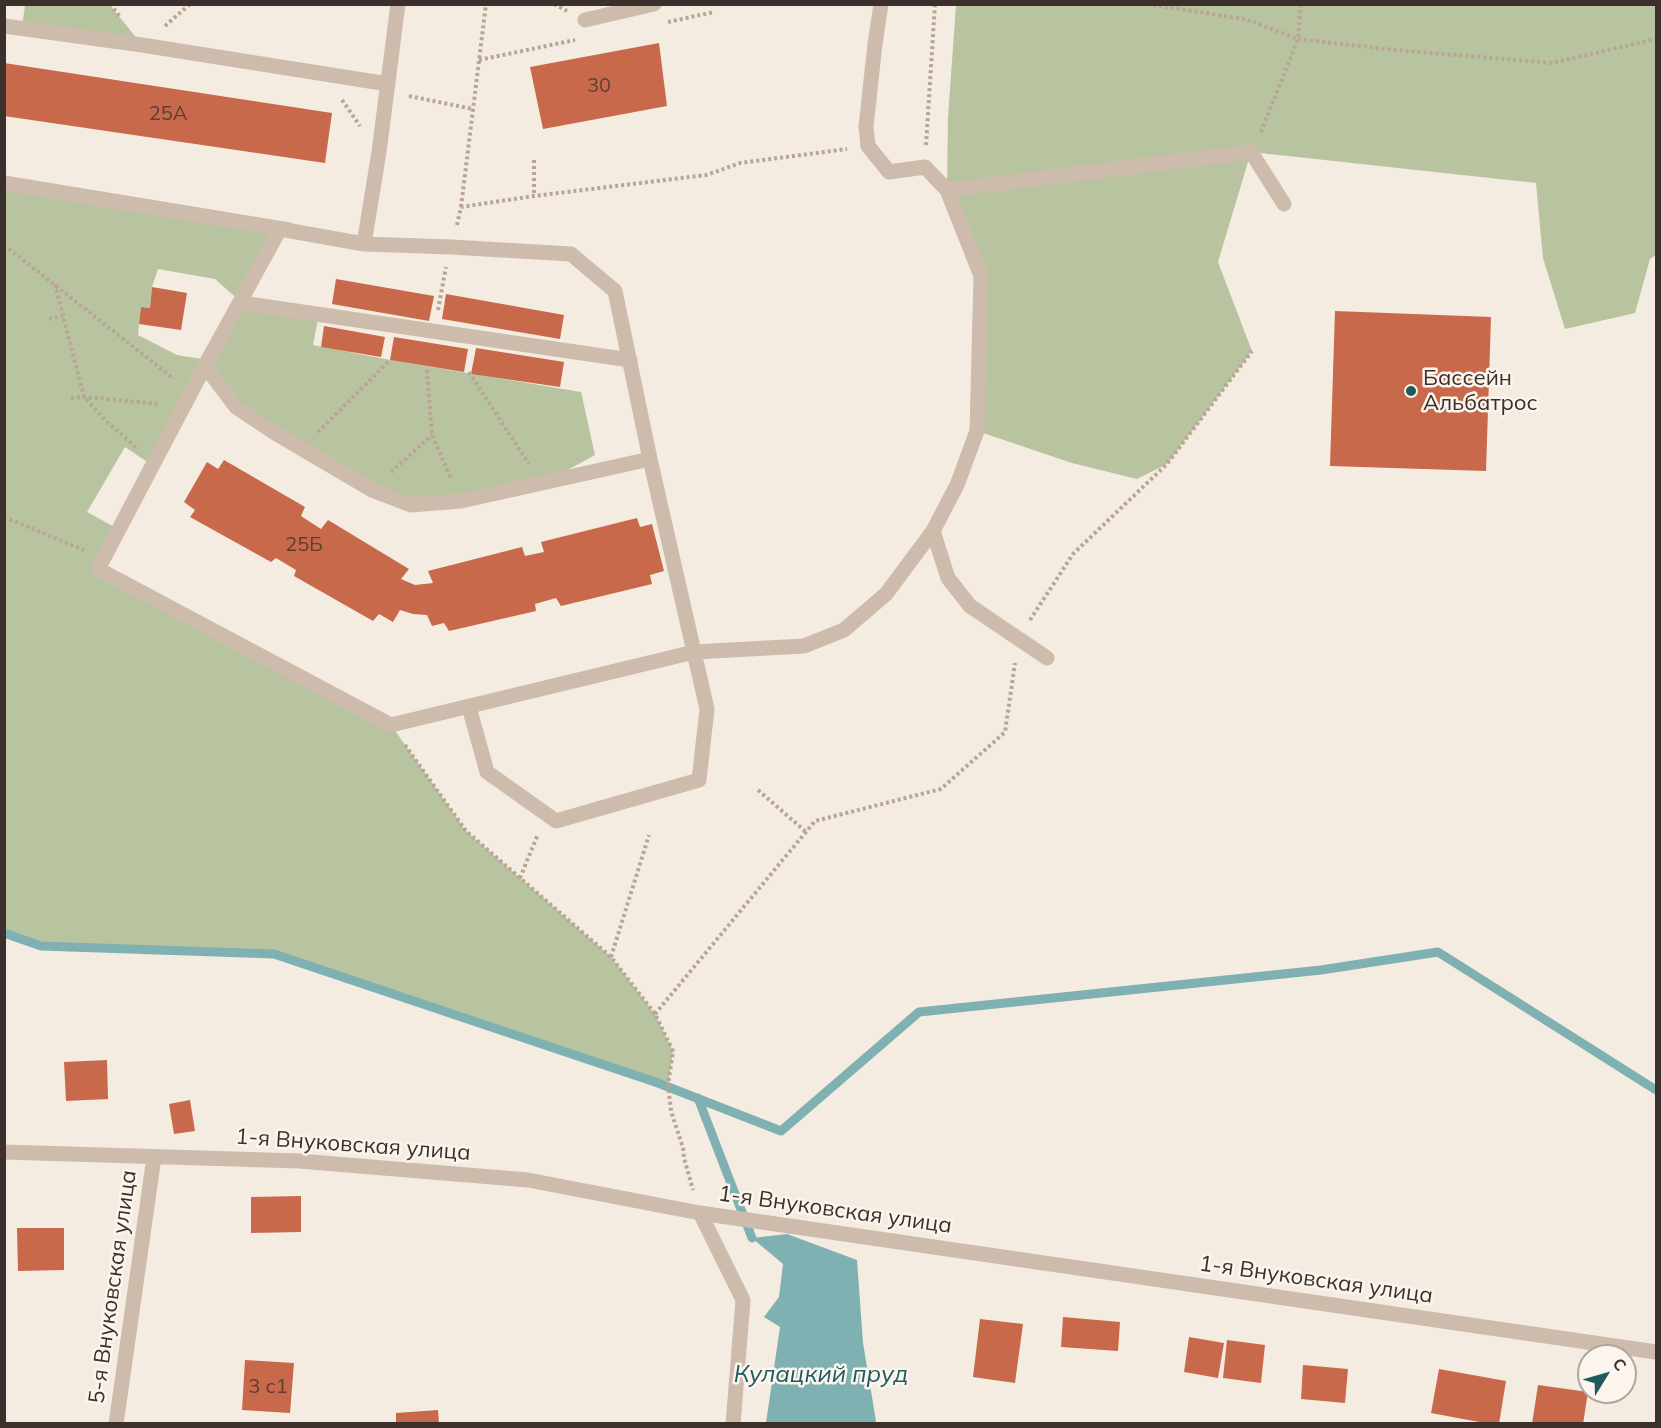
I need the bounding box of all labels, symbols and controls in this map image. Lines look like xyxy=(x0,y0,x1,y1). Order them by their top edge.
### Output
house number: 30 xyxy=(587,74,611,98)
house number: 25А xyxy=(149,102,187,126)
place label: Бассейн Альбатрос xyxy=(1423,365,1538,416)
marker: Бассейн Альбатрос xyxy=(1404,384,1418,398)
house number: 25Б xyxy=(285,533,323,557)
street label: 1-я Внуковская улица xyxy=(235,1124,471,1166)
street label: 5-я Внуковская улица xyxy=(84,1168,142,1406)
street label: 1-я Внуковская улица xyxy=(716,1181,954,1239)
street label: 1-я Внуковская улица xyxy=(1197,1251,1435,1309)
north arrow xyxy=(1577,1344,1637,1404)
text: С xyxy=(1608,1354,1631,1375)
water label: Кулацкий пруд xyxy=(734,1361,908,1389)
house number: 3 с1 xyxy=(248,1375,288,1399)

